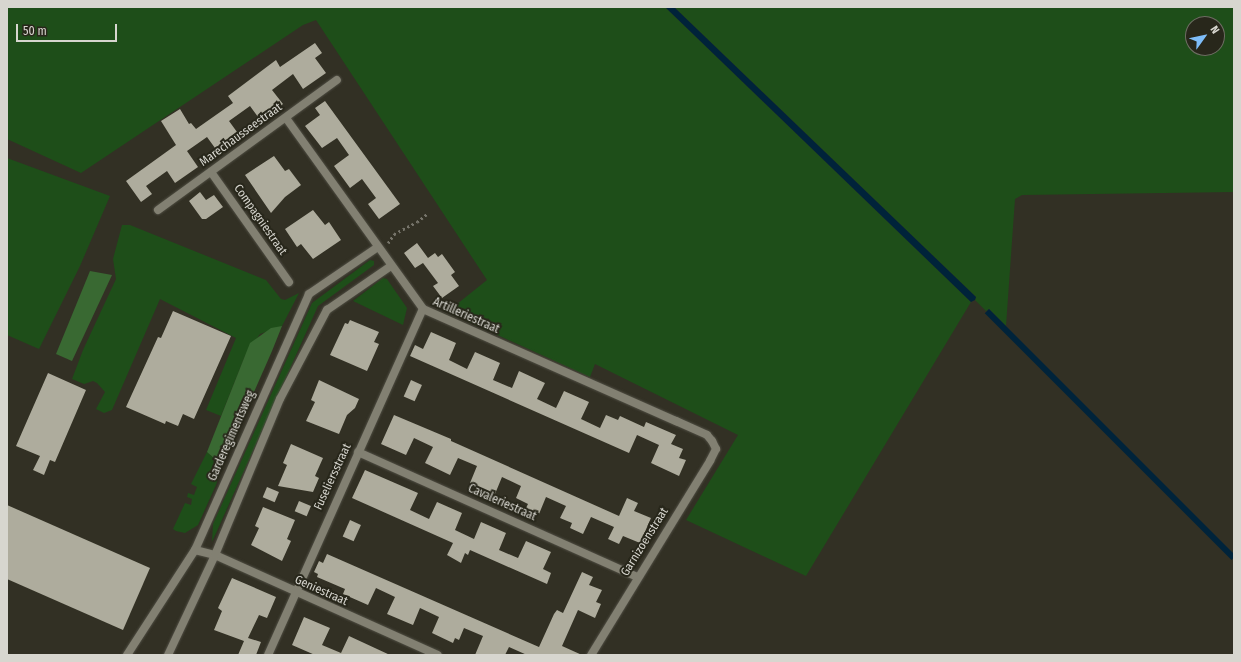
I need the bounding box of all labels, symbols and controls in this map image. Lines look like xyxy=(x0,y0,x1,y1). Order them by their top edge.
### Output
scale bar xyxy=(18,16,119,42)
north arrow xyxy=(1185,16,1225,56)
text: N xyxy=(1207,23,1222,36)
text: 50 m xyxy=(23,24,47,38)
street label: Marechausseestraat xyxy=(197,100,285,170)
street label: Compagniestraat xyxy=(230,182,290,258)
street label: Artilleriestraat xyxy=(431,295,501,337)
street label: Garderegimentsweg xyxy=(206,389,258,483)
street label: Fuseliersstraat xyxy=(311,441,355,513)
street label: Cavaleriestraat xyxy=(466,482,538,524)
street label: Garnizoenstraat xyxy=(618,505,672,579)
street label: Geniestraat xyxy=(292,573,350,609)

